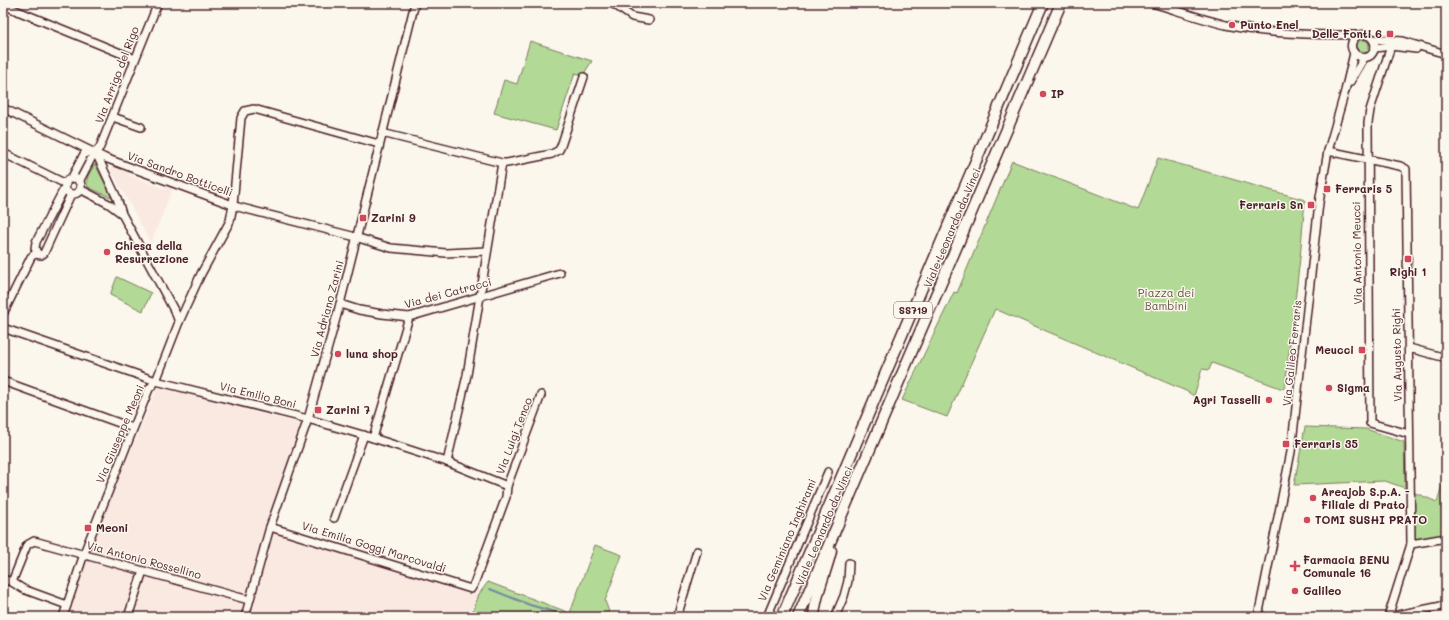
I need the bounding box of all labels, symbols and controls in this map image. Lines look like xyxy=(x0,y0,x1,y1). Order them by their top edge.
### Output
place label: Punto Enel xyxy=(1240,17,1299,32)
marker: Punto Enel xyxy=(1227,20,1237,30)
street label: Via Arrigo del Rigo xyxy=(91,24,142,125)
place label: Delle Fonti 6 xyxy=(1312,26,1382,41)
marker: Delle Fonti 6 xyxy=(1385,29,1395,39)
place label: IP xyxy=(1051,86,1065,101)
marker: IP xyxy=(1038,89,1048,99)
street label: Via Sandro Botticelli xyxy=(125,147,235,200)
street label: Viale Leonardo da Vinci xyxy=(919,166,984,290)
place label: Ferraris 5 xyxy=(1335,181,1393,196)
marker: Ferraris 5 xyxy=(1322,184,1332,194)
place label: Ferraris Sn xyxy=(1239,197,1303,212)
marker: Ferraris Sn xyxy=(1306,200,1316,210)
street label: Via Antonio Meucci xyxy=(1348,201,1365,305)
place label: Zarini 9 xyxy=(371,210,416,225)
marker: Zarini 9 xyxy=(358,213,368,223)
place label: Chiesa della Resurrezione xyxy=(115,238,189,266)
marker: Chiesa della Resurrezione xyxy=(102,247,112,257)
marker: Righi 1 xyxy=(1403,254,1413,264)
street label: Via Adriano Zarini xyxy=(306,259,347,359)
place label: Righi 1 xyxy=(1390,264,1426,279)
street label: Via dei Catracci xyxy=(403,274,493,311)
park label: Piazza dei Bambini xyxy=(1138,285,1194,313)
street label: Via Galileo Ferraris xyxy=(1278,299,1305,407)
road number: SS719 xyxy=(894,302,932,318)
street label: Via Augusto Righi xyxy=(1388,308,1405,402)
place label: Meucci xyxy=(1315,342,1354,357)
marker: Meucci xyxy=(1357,345,1367,355)
place label: luna shop xyxy=(346,346,398,361)
marker: luna shop xyxy=(333,349,343,359)
street label: Via Emilio Boni xyxy=(218,378,298,411)
place label: Sigma xyxy=(1337,380,1370,395)
street label: Via Giuseppe Meoni xyxy=(92,382,147,486)
marker: Sigma xyxy=(1324,383,1334,393)
place label: Agri Tasselli xyxy=(1193,392,1261,407)
street label: Via Luigi Tenco xyxy=(492,395,535,476)
marker: Agri Tasselli xyxy=(1264,395,1274,405)
place label: Zarini 7 xyxy=(326,402,370,417)
marker: Zarini 7 xyxy=(313,405,323,415)
place label: Ferraris 35 xyxy=(1294,436,1358,451)
marker: Ferraris 35 xyxy=(1281,439,1291,449)
street label: Viale Leonardo da Vinci xyxy=(791,464,856,588)
street label: Via Geminiano Inghirami xyxy=(754,476,819,603)
place label: Areajob S.p.A. - Filiale di Prato xyxy=(1321,484,1410,512)
marker: Areajob S.p.A. - Filiale di Prato xyxy=(1308,493,1318,503)
place label: TOMI SUSHI PRATO xyxy=(1315,512,1427,527)
marker: TOMI SUSHI PRATO xyxy=(1302,515,1312,525)
street label: Via Emilia Goggi Marcovaldi xyxy=(300,517,448,576)
place label: Meoni xyxy=(96,520,128,535)
marker: Meoni xyxy=(83,523,93,533)
street label: Via Antonio Rossellino xyxy=(85,537,204,582)
place label: Farmacia BENU Comunale 16 xyxy=(1303,552,1390,580)
marker: Farmacia BENU Comunale 16 xyxy=(1290,561,1300,571)
place label: Galileo xyxy=(1303,583,1341,598)
marker: Galileo xyxy=(1290,586,1300,596)

